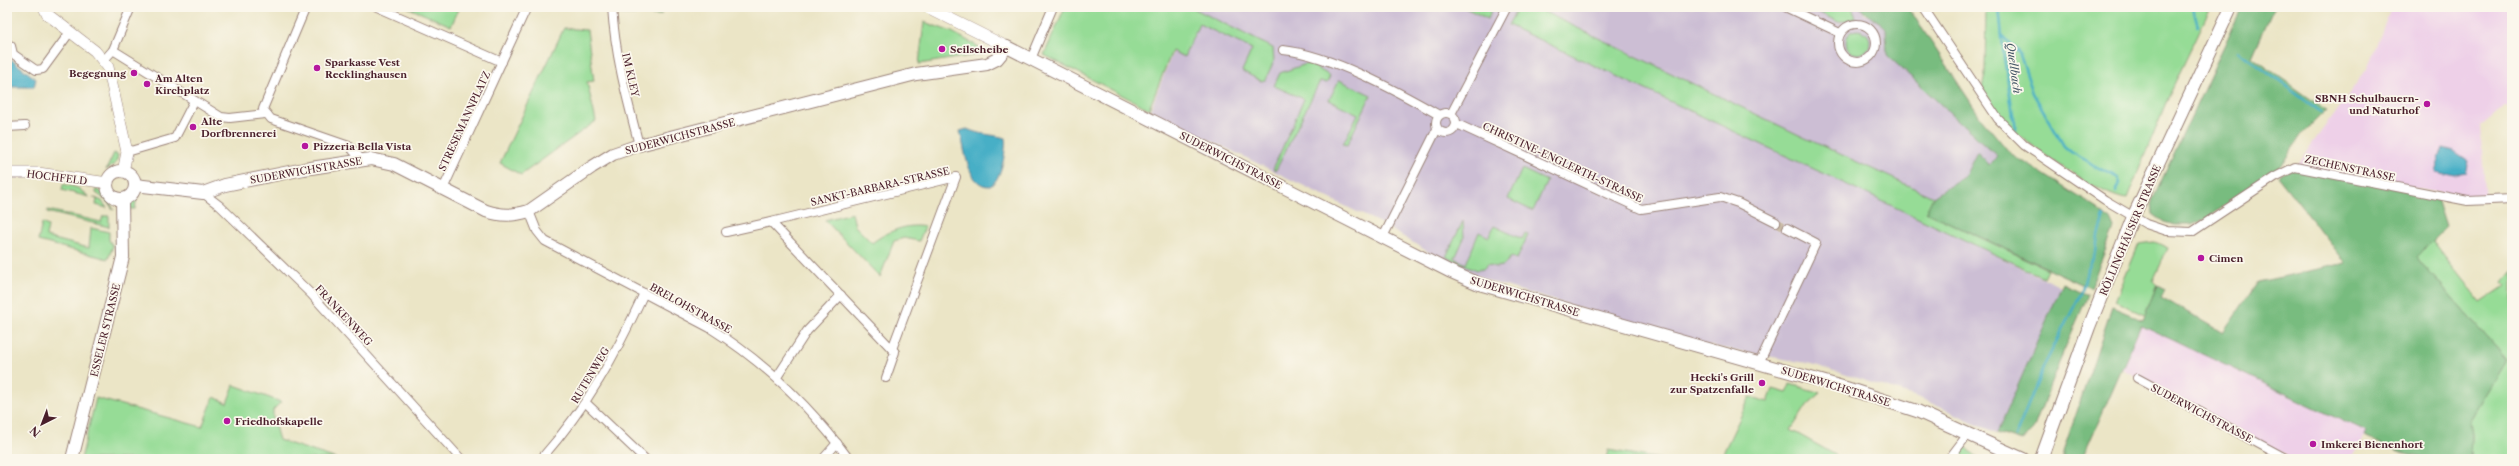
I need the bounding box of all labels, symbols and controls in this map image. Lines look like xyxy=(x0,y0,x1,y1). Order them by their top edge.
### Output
water label: Quellbach xyxy=(2004,42,2024,94)
place label: Seilscheibe xyxy=(950,43,1009,56)
marker: Seilscheibe xyxy=(937,44,947,54)
street label: IM KLEY xyxy=(619,52,642,99)
place label: Sparkasse Vest Recklinghausen xyxy=(325,56,407,81)
marker: Sparkasse Vest Recklinghausen xyxy=(312,63,322,73)
place label: Begegnung xyxy=(69,67,126,80)
marker: Begegnung xyxy=(129,68,139,78)
street label: STRESEMANNPLATZ xyxy=(436,69,493,173)
place label: Am Alten Kirchplatz xyxy=(154,72,210,97)
marker: Am Alten Kirchplatz xyxy=(142,79,152,89)
place label: SBNH Schulbauern- und Naturhof xyxy=(2315,92,2421,117)
marker: SBNH Schulbauern- und Naturhof xyxy=(2422,99,2432,109)
place label: Alte Dorfbrennerei xyxy=(200,115,277,140)
street label: SUDERWICHSTRASSE xyxy=(624,115,737,157)
street label: CHRISTINE-ENGLERTH-STRASSE xyxy=(1480,119,1645,205)
marker: Alte Dorfbrennerei xyxy=(188,122,198,132)
street label: SUDERWICHSTRASSE xyxy=(1177,129,1284,192)
place label: Pizzeria Bella Vista xyxy=(313,140,411,153)
marker: Pizzeria Bella Vista xyxy=(300,141,310,151)
street label: ZECHENSTRASSE xyxy=(2303,153,2396,184)
street label: SUDERWICHSTRASSE xyxy=(249,154,363,187)
street label: RÖLLINGHÄUSER STRASSE xyxy=(2097,163,2164,298)
street label: SANKT-BARBARA-STRASSE xyxy=(809,164,951,209)
street label: HOCHFELD xyxy=(26,167,88,188)
place label: Cimen xyxy=(2209,252,2244,265)
marker: Cimen xyxy=(2196,253,2206,263)
street label: SUDERWICHSTRASSE xyxy=(1469,274,1581,319)
street label: BRELOHSTRASSE xyxy=(648,281,734,336)
street label: ESSELER STRASSE xyxy=(88,282,123,378)
street label: FRANKENWEG xyxy=(312,282,375,348)
street label: RUTENWEG xyxy=(569,345,612,406)
street label: SUDERWICHSTRASSE xyxy=(1780,364,1892,409)
place label: Hecki's Grill zur Spatzenfalle xyxy=(1670,371,1754,396)
marker: Hecki's Grill zur Spatzenfalle xyxy=(1757,378,1767,388)
street label: SUDERWICHSTRASSE xyxy=(2149,381,2255,446)
north arrow xyxy=(22,404,62,444)
place label: Friedhofskapelle xyxy=(235,415,323,428)
marker: Friedhofskapelle xyxy=(222,416,232,426)
text: N xyxy=(27,423,44,440)
place label: Imkerei Bienenhort xyxy=(2321,438,2423,451)
marker: Imkerei Bienenhort xyxy=(2308,439,2318,449)

